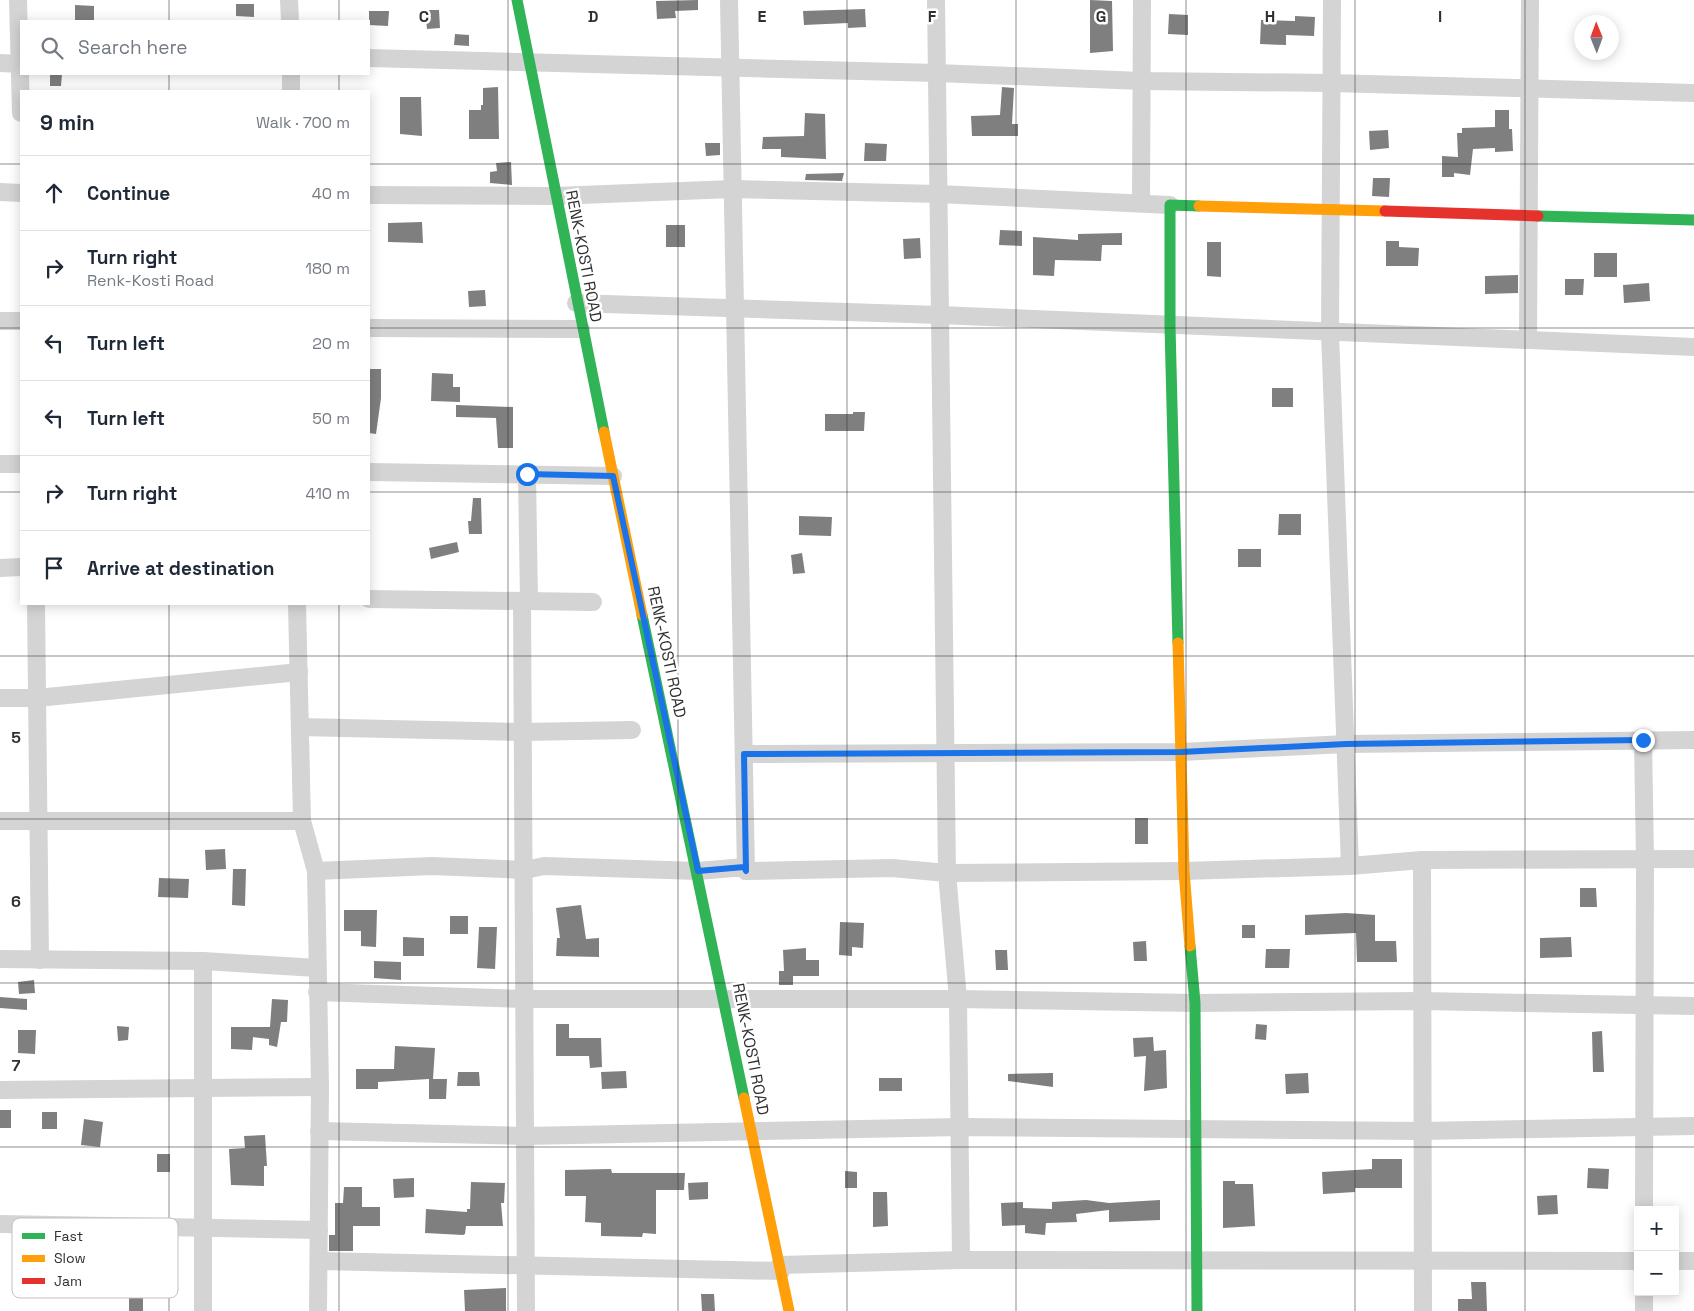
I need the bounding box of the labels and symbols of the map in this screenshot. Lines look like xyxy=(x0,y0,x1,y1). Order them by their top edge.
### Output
text: C xyxy=(419,6,429,27)
text: D xyxy=(588,6,598,27)
text: E xyxy=(758,6,767,27)
text: F xyxy=(928,6,937,27)
text: G xyxy=(1096,6,1106,27)
text: H xyxy=(1265,6,1275,27)
text: I xyxy=(1438,6,1442,27)
north arrow xyxy=(1574,15,1619,60)
street label: RENK-KOSTI ROAD xyxy=(561,188,607,324)
route start xyxy=(516,463,539,486)
street label: RENK-KOSTI ROAD xyxy=(643,584,691,720)
text: 5 xyxy=(11,727,21,748)
route end xyxy=(1632,729,1655,752)
text: 6 xyxy=(11,891,21,912)
street label: RENK-KOSTI ROAD xyxy=(728,981,774,1117)
text: 7 xyxy=(12,1055,21,1076)
legend xyxy=(12,1218,178,1298)
text: Fast xyxy=(54,1227,83,1245)
text: Slow xyxy=(54,1249,86,1267)
text: Jam xyxy=(54,1272,82,1290)

